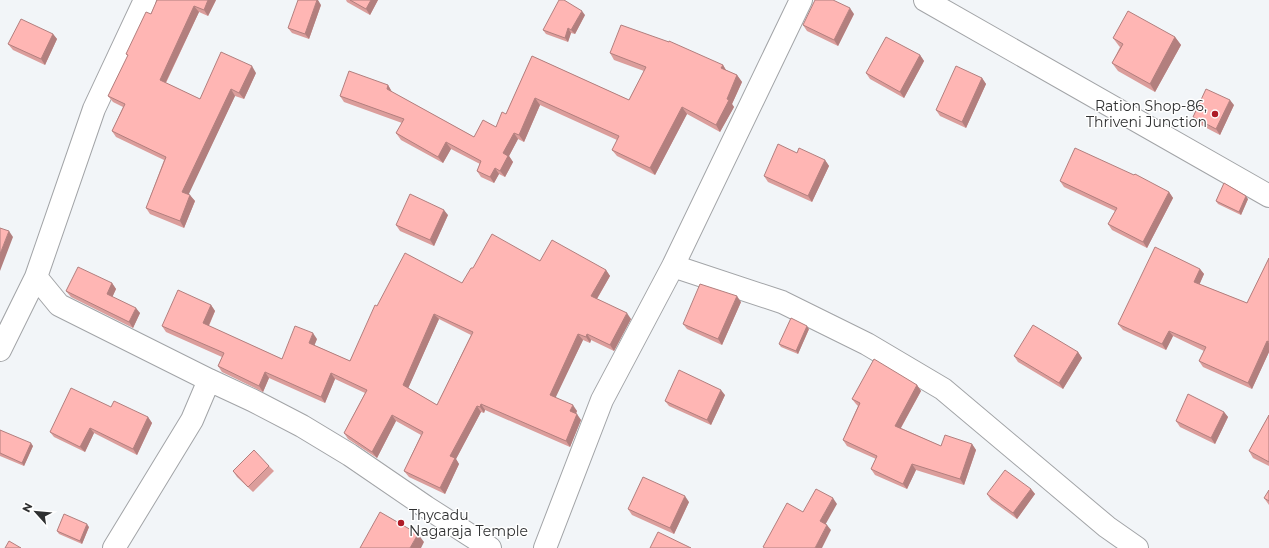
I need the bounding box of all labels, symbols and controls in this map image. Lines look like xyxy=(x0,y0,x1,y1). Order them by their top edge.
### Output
place label: Ration Shop-86, Thriveni Junction xyxy=(1086,97,1207,131)
marker: Ration Shop-86, Thriveni Junction xyxy=(1210,109,1220,119)
north arrow xyxy=(16,492,56,532)
text: N xyxy=(19,500,35,515)
place label: Thycadu Nagaraja Temple xyxy=(409,506,528,540)
marker: Thycadu Nagaraja Temple xyxy=(396,518,406,528)

